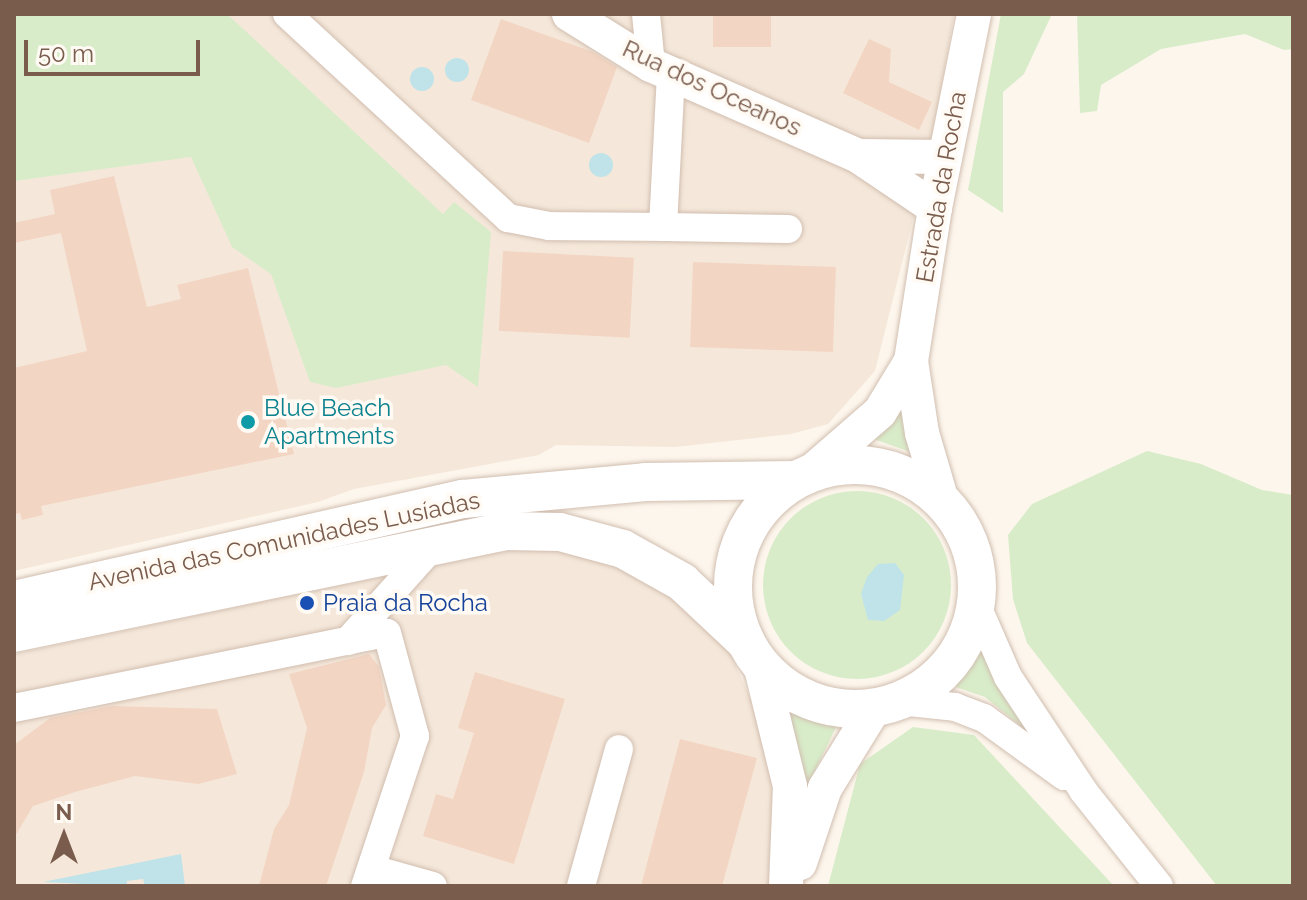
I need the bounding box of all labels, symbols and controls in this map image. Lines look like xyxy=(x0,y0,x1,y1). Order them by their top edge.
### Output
scale bar xyxy=(28,24,204,74)
street label: Rua dos Oceanos xyxy=(618,34,806,142)
text: 50 m xyxy=(38,39,94,68)
street label: Estrada da Rocha xyxy=(910,89,972,285)
place label: Blue Beach Apartments xyxy=(264,394,394,450)
marker: Blue Beach Apartments xyxy=(239,413,257,431)
street label: Avenida das Comunidades Lusíadas xyxy=(86,485,482,597)
place label: Praia da Rocha xyxy=(323,589,488,617)
marker: Praia da Rocha xyxy=(298,594,316,612)
north arrow xyxy=(24,796,104,876)
text: N xyxy=(56,799,72,825)

